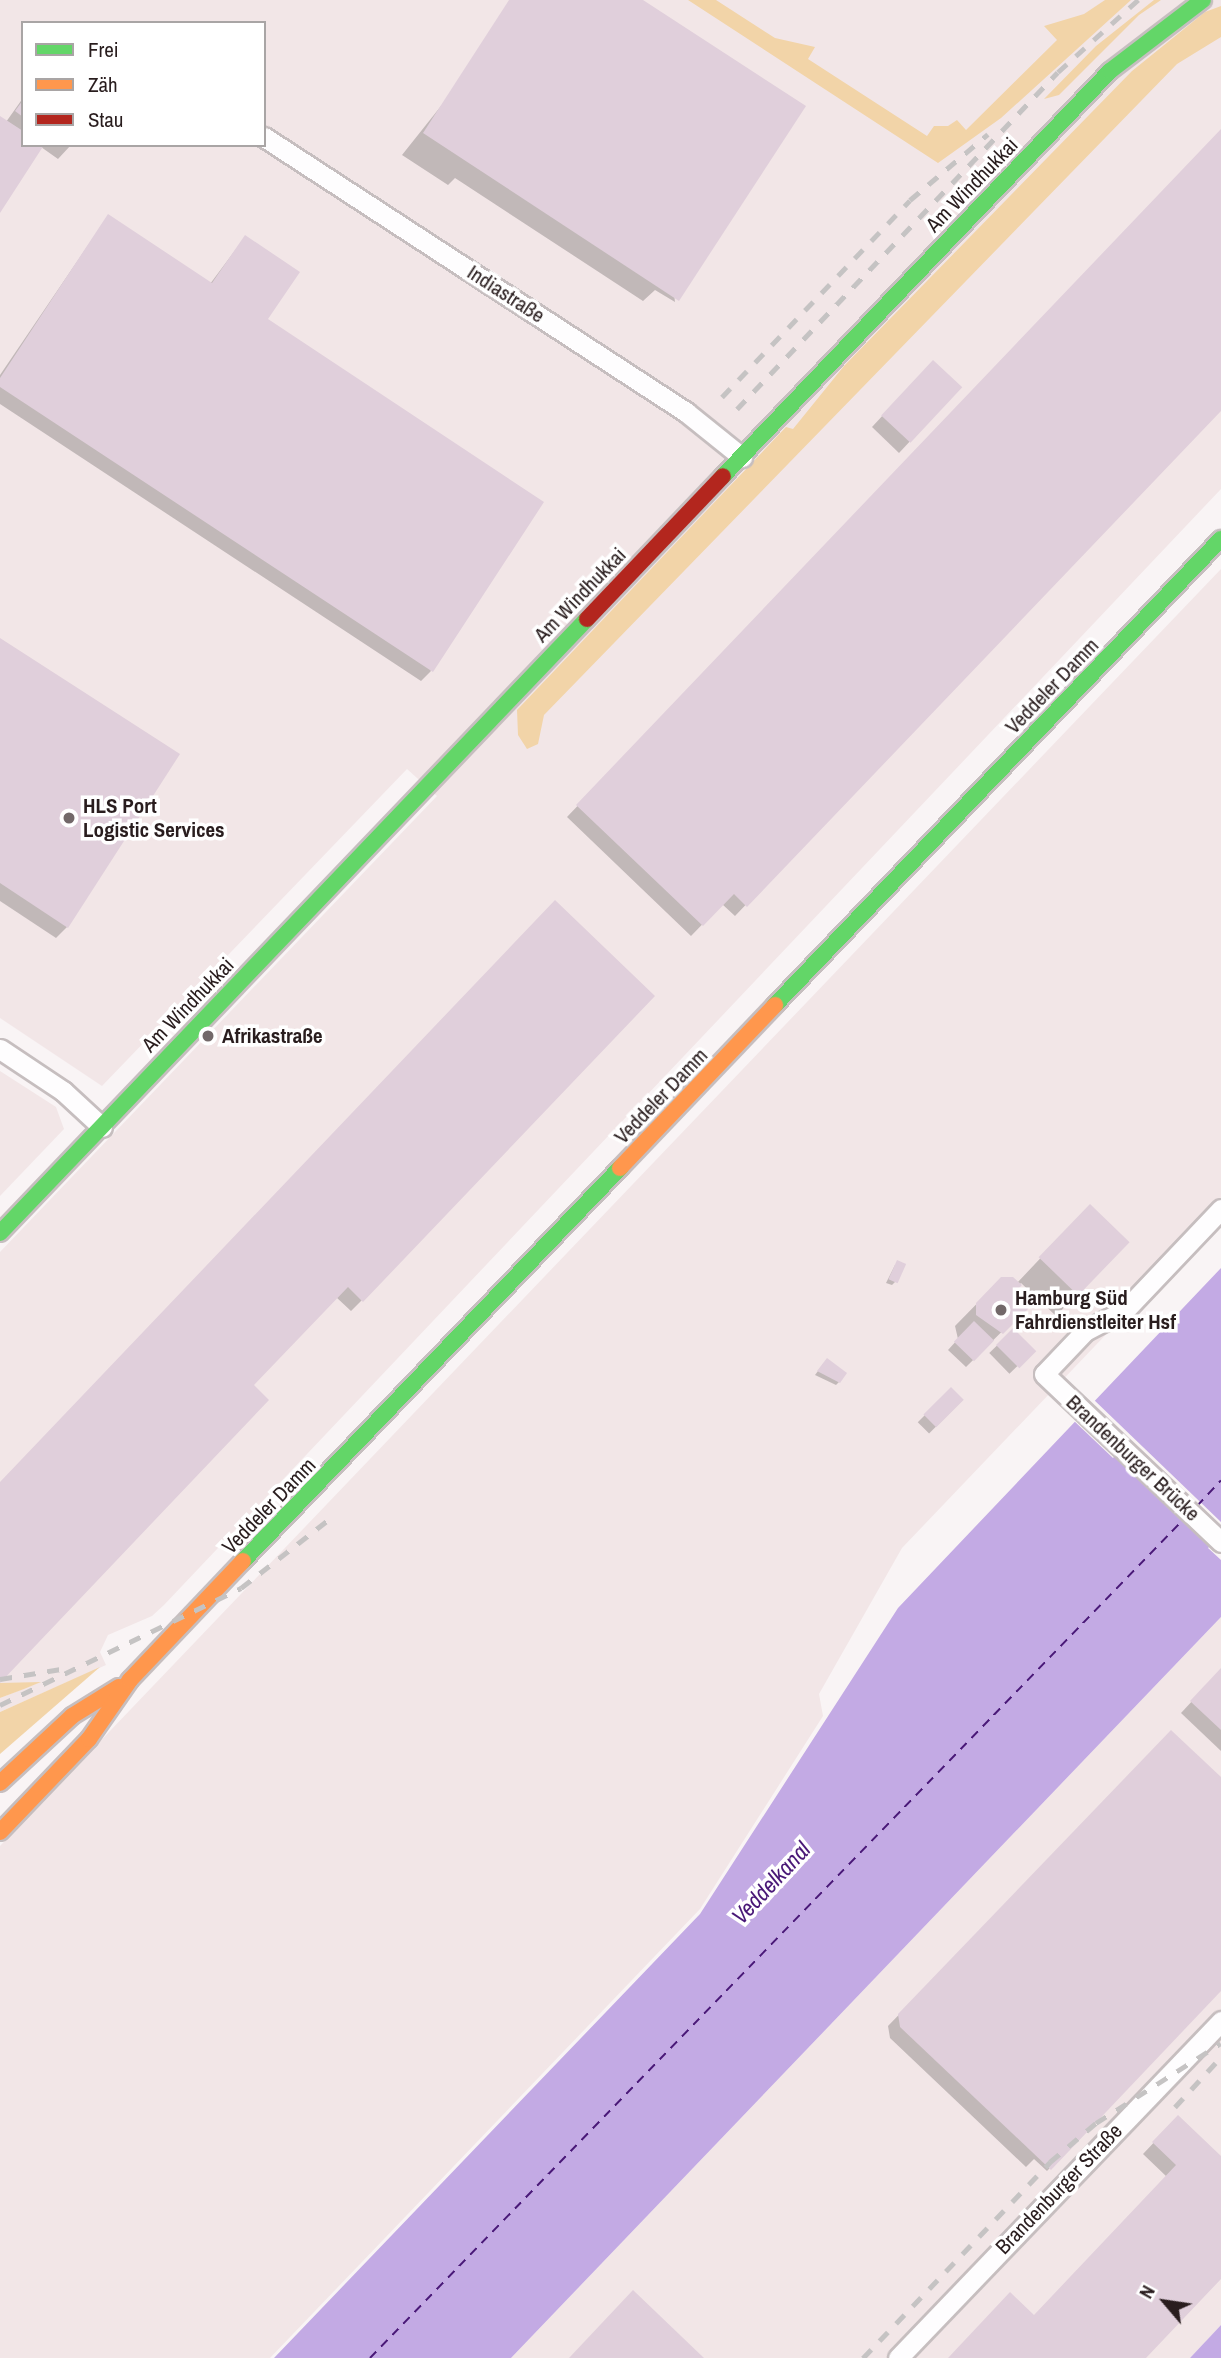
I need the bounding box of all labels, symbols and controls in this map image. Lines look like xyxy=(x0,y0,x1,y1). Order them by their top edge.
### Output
legend xyxy=(21,21,266,147)
text: Frei xyxy=(88,35,119,64)
text: Zäh xyxy=(88,70,118,99)
text: Stau xyxy=(88,105,123,134)
street label: Am Windhukkai xyxy=(921,133,1023,237)
street label: Indiastraße xyxy=(463,260,549,328)
street label: Am Windhukkai xyxy=(529,543,631,647)
street label: Veddeler Damm xyxy=(1000,633,1104,739)
place label: HLS Port Logistic Services xyxy=(83,793,225,843)
marker: HLS Port Logistic Services xyxy=(61,810,77,826)
street label: Am Windhukkai xyxy=(137,953,239,1057)
place label: Afrikastraße xyxy=(222,1023,322,1049)
marker: Afrikastraße xyxy=(200,1028,216,1044)
street label: Veddeler Damm xyxy=(609,1043,713,1149)
place label: Hamburg Süd Fahrdienstleiter Hsf xyxy=(1015,1285,1176,1335)
marker: Hamburg Süd Fahrdienstleiter Hsf xyxy=(993,1302,1009,1318)
street label: Brandenburger Brücke xyxy=(1061,1390,1205,1526)
street label: Veddeler Damm xyxy=(217,1453,321,1559)
water label: Veddelkanal xyxy=(726,1836,816,1930)
street label: Brandenburger Straße xyxy=(990,2119,1128,2259)
north arrow xyxy=(1130,2267,1200,2337)
text: N xyxy=(1133,2281,1161,2303)

